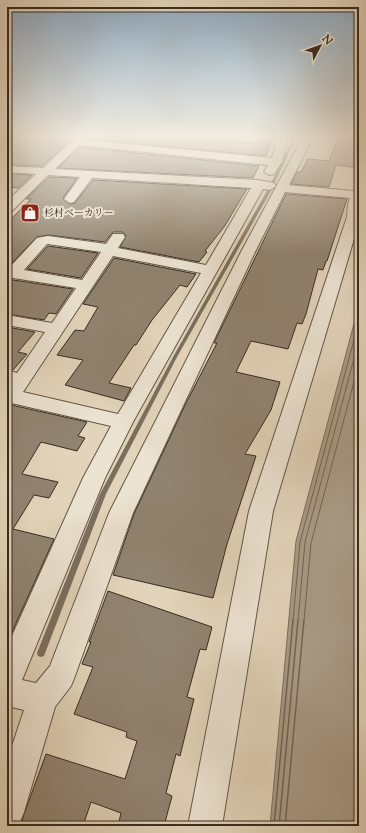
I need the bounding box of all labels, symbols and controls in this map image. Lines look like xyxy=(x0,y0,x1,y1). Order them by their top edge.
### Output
north arrow xyxy=(300,26,340,66)
text: N xyxy=(317,31,336,49)
shop icon: 杉村ベーカリー xyxy=(19,202,41,224)
place label: 杉村ベーカリー xyxy=(44,206,114,221)

